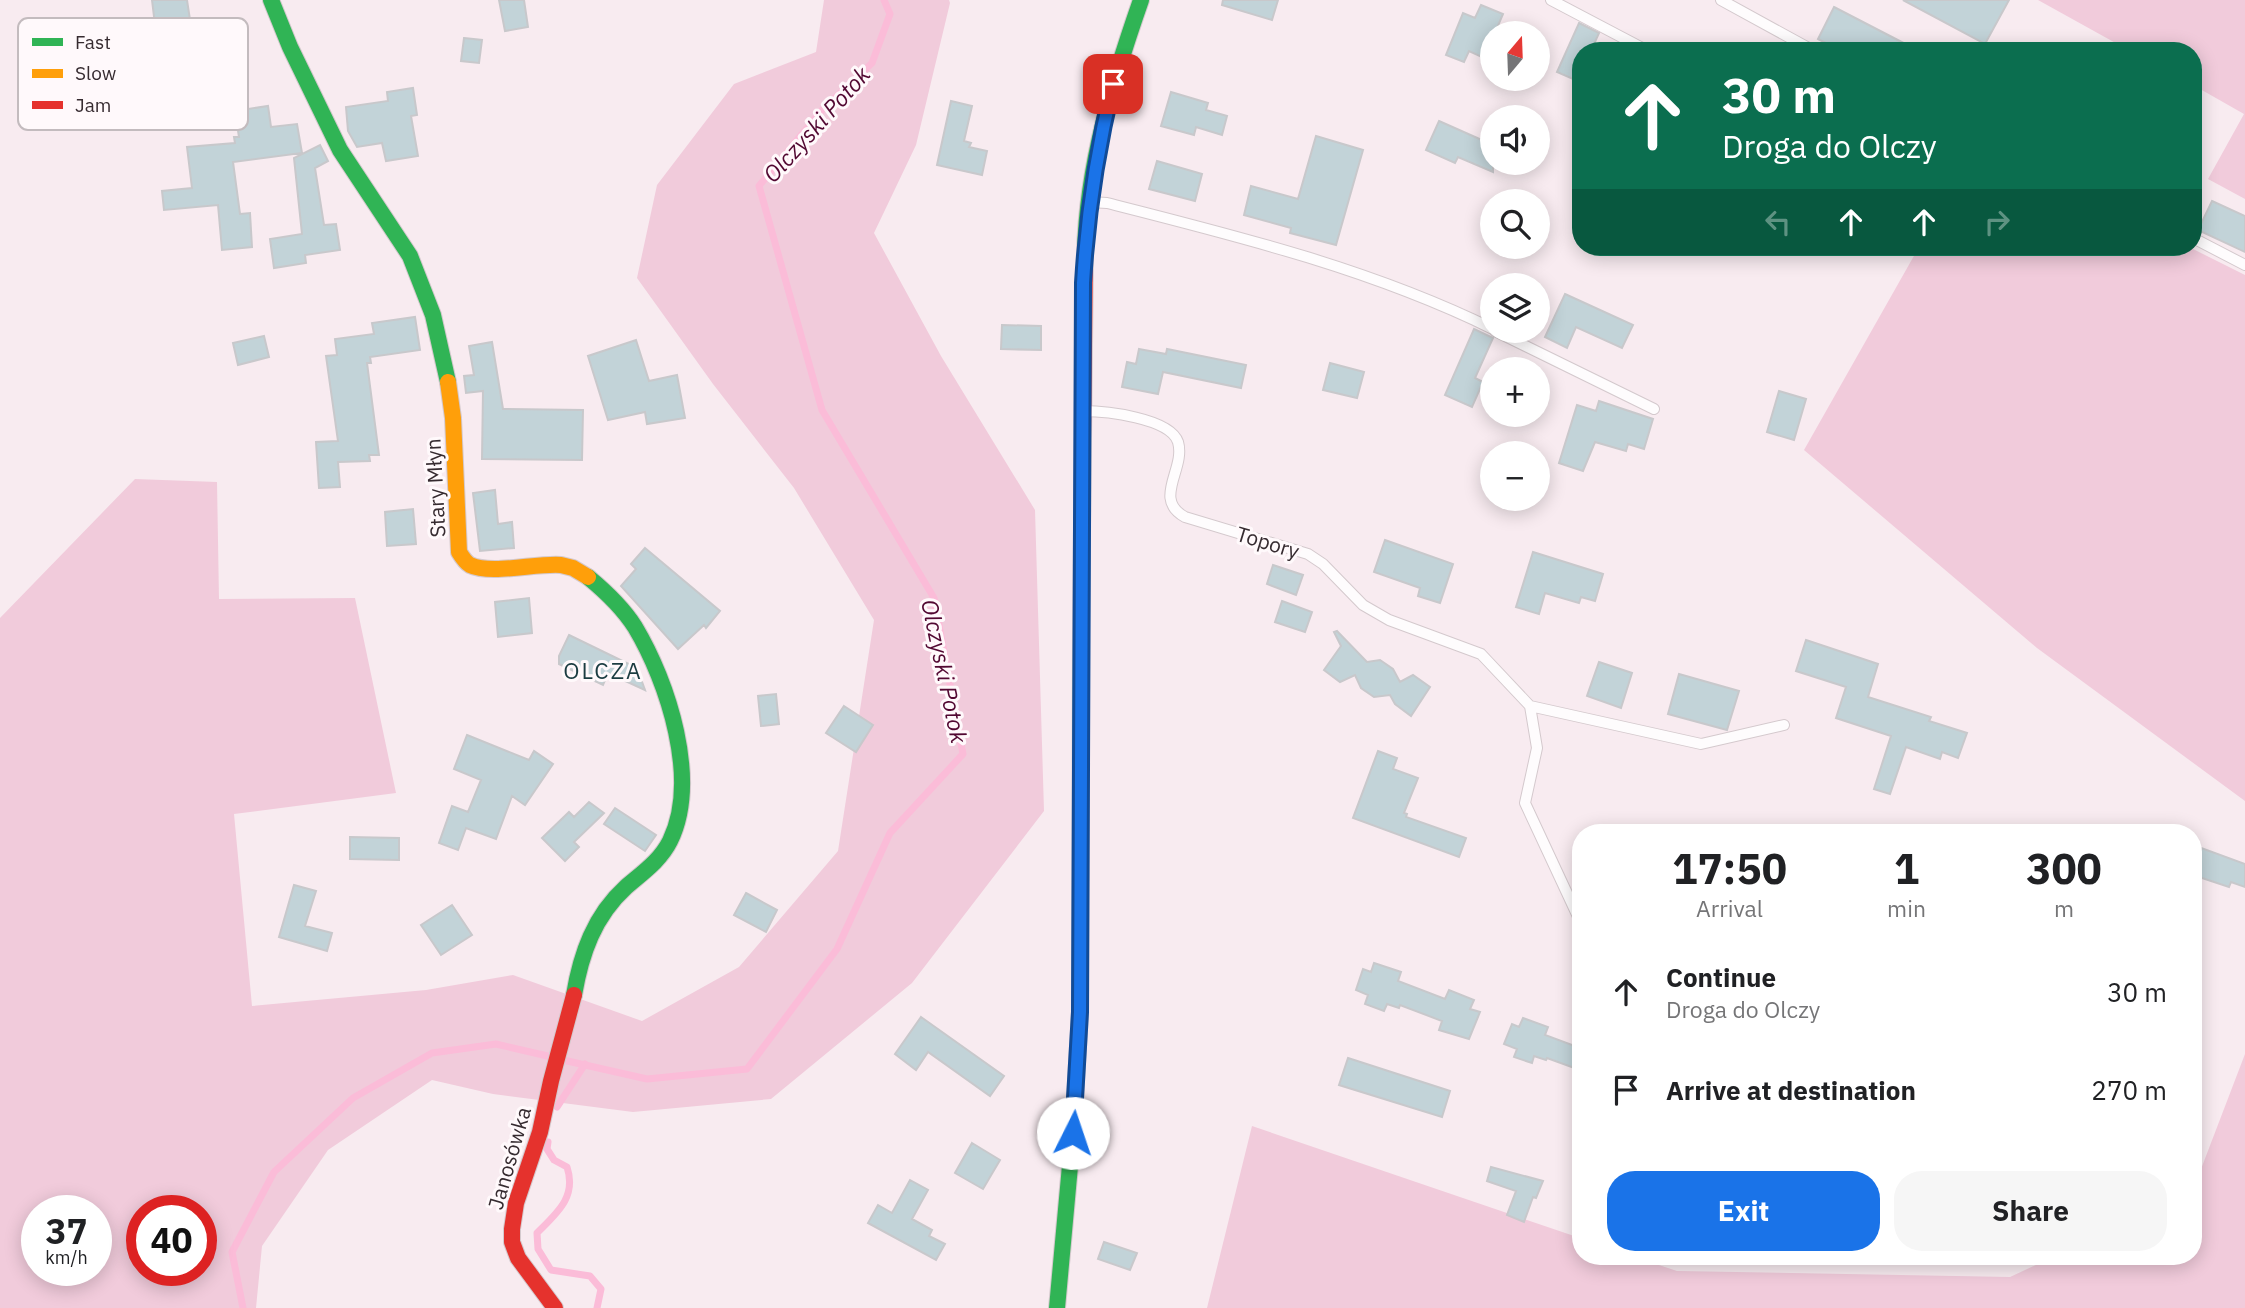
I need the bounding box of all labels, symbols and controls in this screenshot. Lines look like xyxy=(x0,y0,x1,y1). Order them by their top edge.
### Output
legend xyxy=(18,18,248,130)
north arrow xyxy=(1480,21,1550,91)
map controls xyxy=(1480,21,1550,511)
text: Fast xyxy=(75,30,111,54)
pin xyxy=(1083,54,1143,114)
water label: Olczyski Potok xyxy=(756,59,877,188)
text: Slow xyxy=(75,61,116,85)
text: 30 m xyxy=(1722,63,1836,126)
icon: arrive xyxy=(1094,65,1132,103)
icon: ahead xyxy=(1607,70,1698,161)
text: Jam xyxy=(75,93,111,117)
button: sound xyxy=(1480,105,1550,175)
text: Droga do Olczy xyxy=(1722,125,1937,167)
button: search xyxy=(1480,189,1550,259)
icon: left xyxy=(1759,203,1797,241)
icon: ahead xyxy=(1832,203,1870,241)
icon: ahead xyxy=(1905,203,1943,241)
icon: right xyxy=(1978,203,2016,241)
button: layers xyxy=(1480,273,1550,343)
button: + xyxy=(1480,357,1550,427)
street label: Stary Młyn xyxy=(418,438,452,538)
button: − xyxy=(1480,441,1550,511)
street label: Topory xyxy=(1233,519,1304,565)
water label: Olczyski Potok xyxy=(915,596,975,747)
district label: OLCZA xyxy=(563,655,643,685)
text: 17:50 xyxy=(1672,841,1787,896)
text: 1 xyxy=(1894,841,1919,896)
text: 300 xyxy=(2026,841,2102,896)
text: Arrival xyxy=(1696,893,1763,923)
text: min xyxy=(1887,893,1926,923)
text: m xyxy=(2054,893,2074,923)
text: Continue xyxy=(1666,960,1776,994)
icon: ahead xyxy=(1607,973,1645,1011)
text: 30 m xyxy=(2107,975,2167,1009)
text: Droga do Olczy xyxy=(1666,994,1820,1024)
icon: arrive xyxy=(1607,1071,1645,1109)
text: Arrive at destination xyxy=(1666,1073,1916,1107)
text: 270 m xyxy=(2091,1073,2167,1107)
position arrow xyxy=(1036,1096,1110,1170)
street label: Janosówka xyxy=(481,1103,537,1213)
button: Exit xyxy=(1607,1171,1880,1251)
button: Share xyxy=(1894,1171,2167,1251)
speed limit sign: 40 xyxy=(126,1195,217,1286)
text: 37 xyxy=(45,1208,88,1254)
text: km/h xyxy=(45,1246,88,1269)

